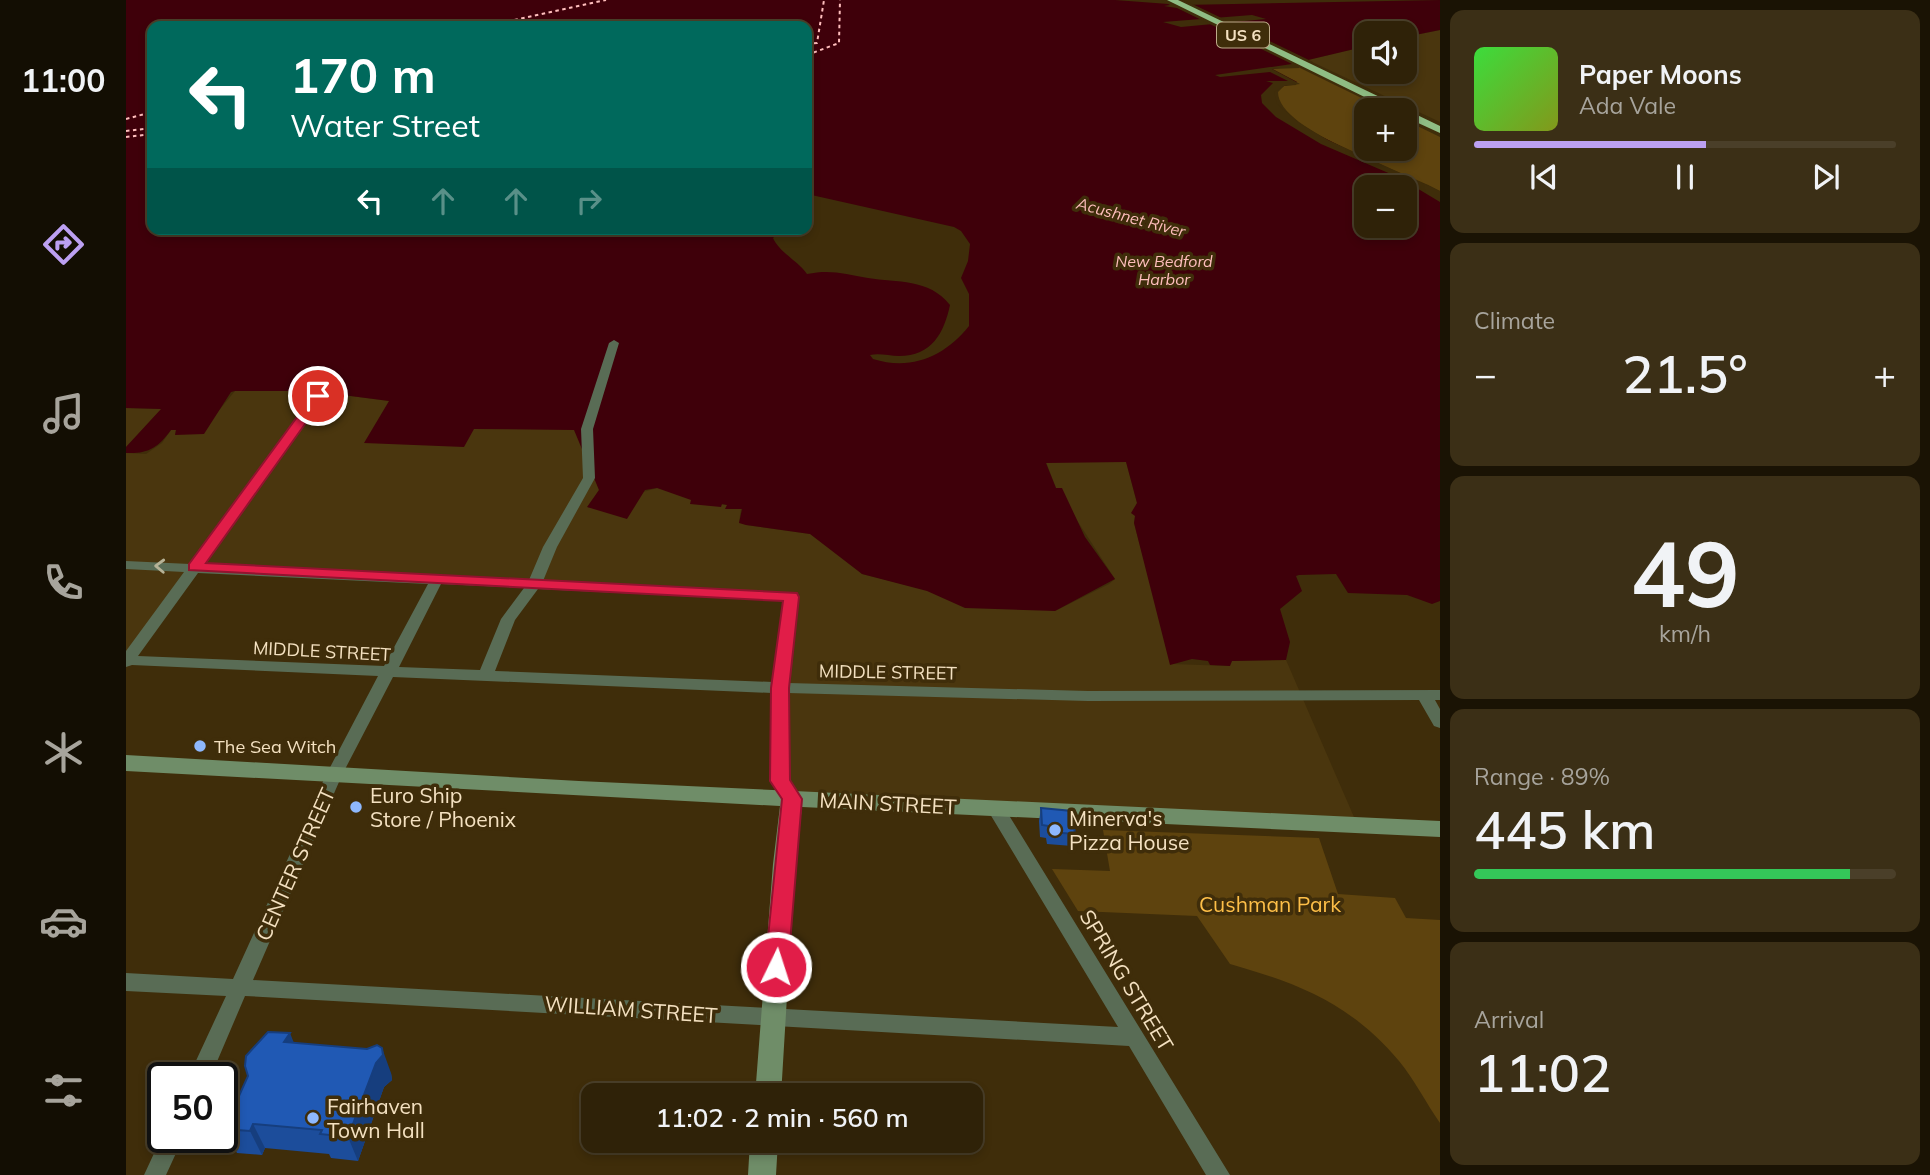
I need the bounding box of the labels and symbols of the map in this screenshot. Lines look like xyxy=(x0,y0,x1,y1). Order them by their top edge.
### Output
road number: US 6 xyxy=(1217,22,1269,48)
water label: Acushnet River xyxy=(1073,193,1189,241)
water label: New Bedford Harbor xyxy=(1115,251,1213,289)
pin xyxy=(288,366,348,426)
one-way arrow xyxy=(155,558,166,573)
street label: MIDDLE STREET xyxy=(252,636,392,666)
street label: MIDDLE STREET xyxy=(819,659,957,685)
place label: The Sea Witch xyxy=(214,735,336,758)
marker: The Sea Witch xyxy=(192,738,208,754)
place label: Euro Ship Store / Phoenix xyxy=(370,782,516,832)
street label: CENTER STREET xyxy=(250,783,340,944)
street label: MAIN STREET xyxy=(819,786,957,820)
marker: Euro Ship Store / Phoenix xyxy=(348,799,364,815)
place label: Minerva's Pizza House xyxy=(1069,805,1189,855)
marker: Minerva's Pizza House xyxy=(1047,822,1063,838)
park label: Cushman Park xyxy=(1199,891,1341,917)
street label: SPRING STREET xyxy=(1075,905,1180,1056)
position arrow xyxy=(739,930,813,1004)
street label: WILLIAM STREET xyxy=(544,990,719,1028)
speed limit sign: 50 xyxy=(147,1062,238,1153)
place label: Fairhaven Town Hall xyxy=(327,1093,425,1143)
marker: Fairhaven Town Hall xyxy=(305,1110,321,1126)

